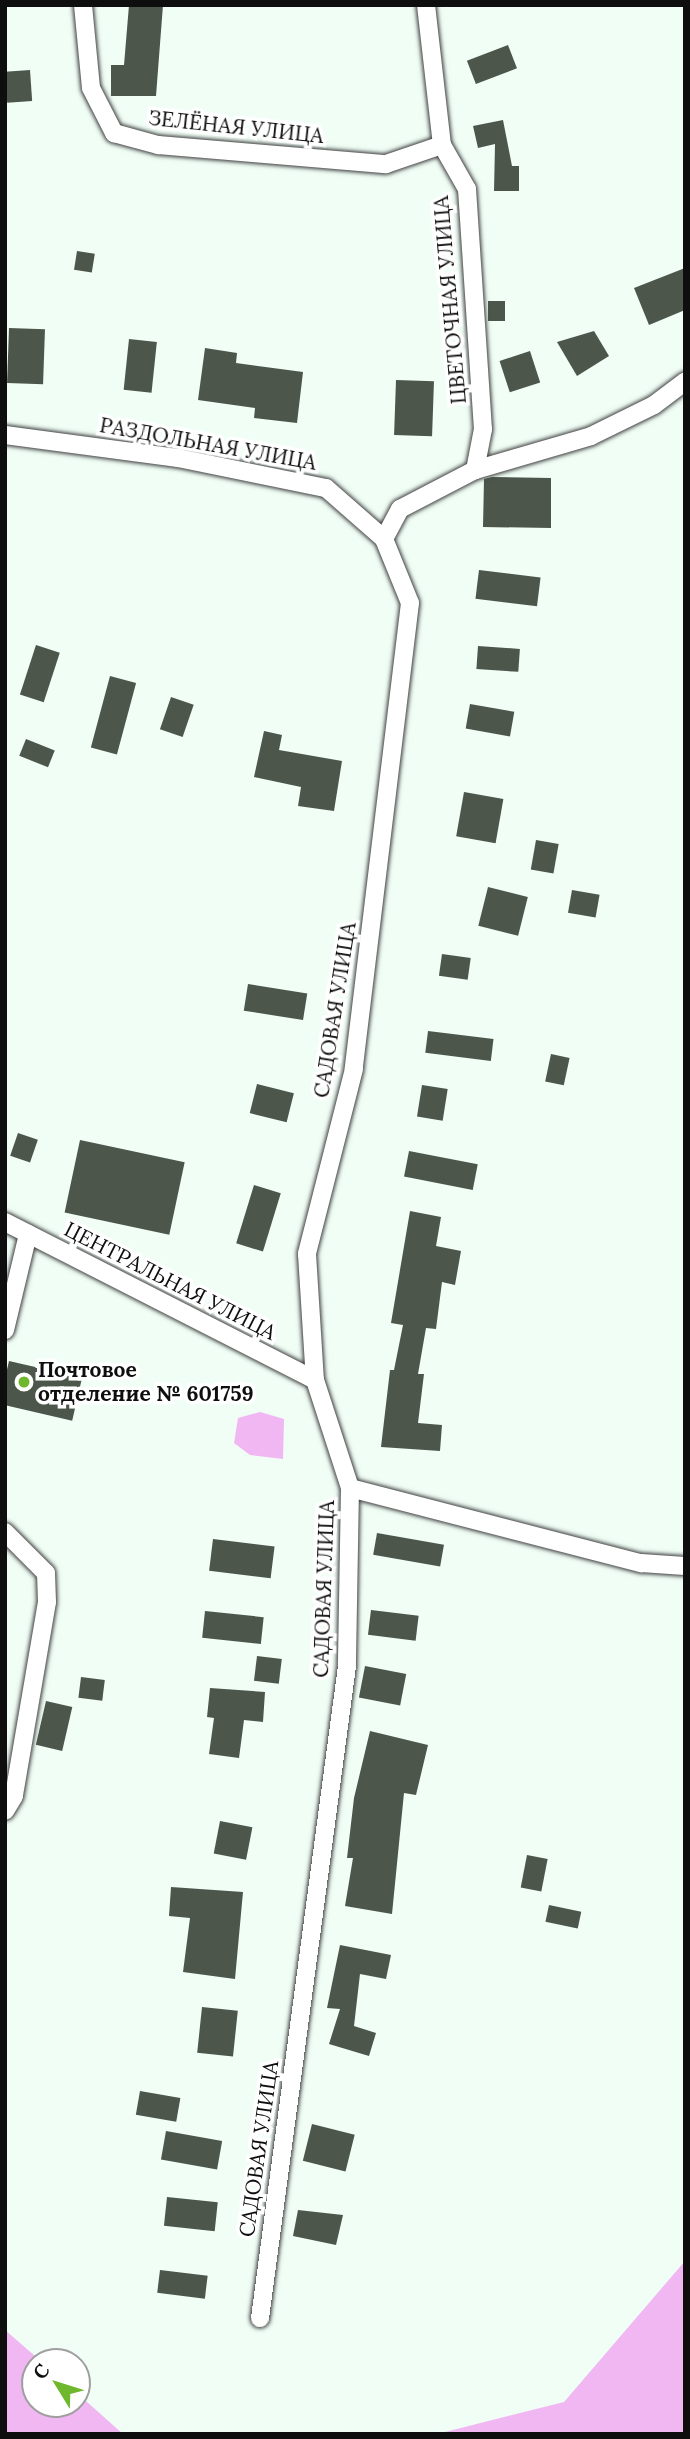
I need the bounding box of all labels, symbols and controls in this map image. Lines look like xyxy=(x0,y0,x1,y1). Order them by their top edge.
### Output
street label: ЗЕЛЁНАЯ УЛИЦА xyxy=(147,105,325,149)
street label: ЦВЕТОЧНАЯ УЛИЦА xyxy=(428,195,472,405)
street label: РАЗДОЛЬНАЯ УЛИЦА xyxy=(98,413,318,475)
street label: САДОВАЯ УЛИЦА xyxy=(309,920,361,1100)
street label: ЦЕНТРАЛЬНАЯ УЛИЦА xyxy=(60,1217,280,1345)
place label: Почтовое отделение № 601759 xyxy=(38,1357,254,1407)
marker: Почтовое отделение № 601759 xyxy=(16,1374,32,1390)
street label: САДОВАЯ УЛИЦА xyxy=(308,1500,340,1678)
street label: САДОВАЯ УЛИЦА xyxy=(234,2059,284,2239)
north arrow xyxy=(21,2348,91,2418)
text: С xyxy=(28,2359,55,2384)

